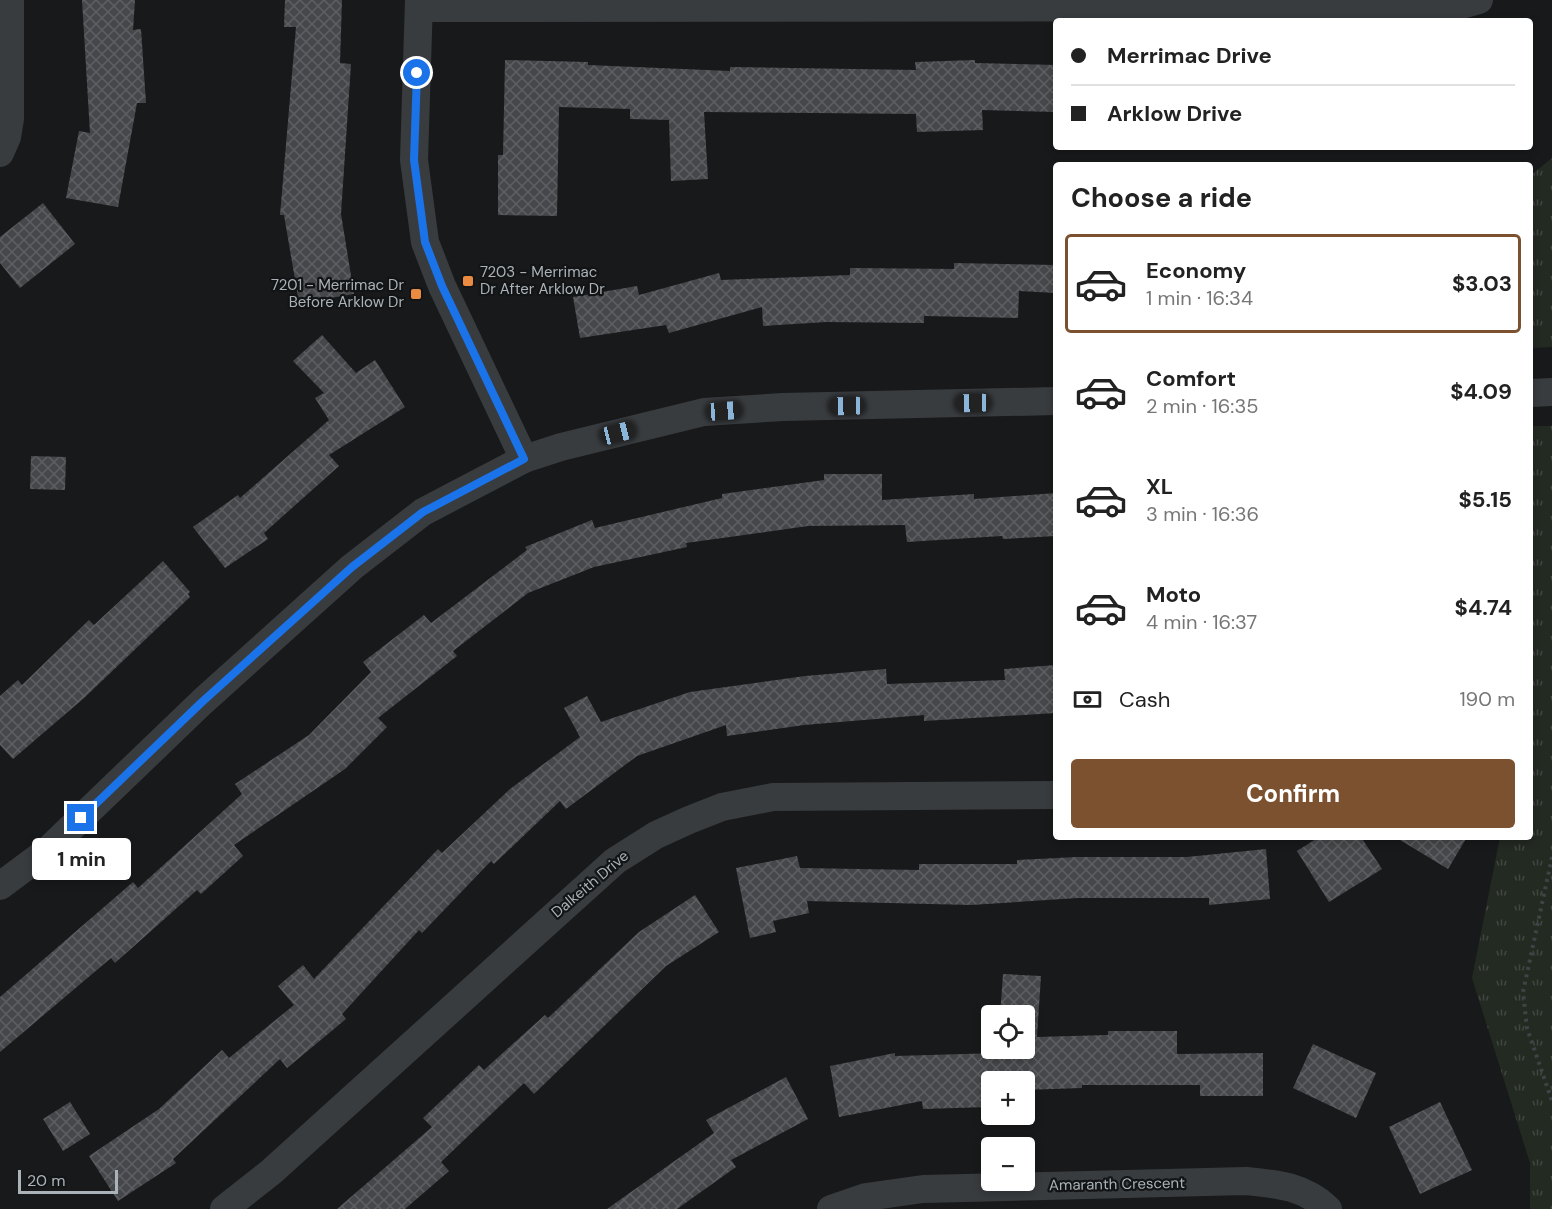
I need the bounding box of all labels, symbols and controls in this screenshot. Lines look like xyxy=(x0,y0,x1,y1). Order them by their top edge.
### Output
text: Merrimac Drive xyxy=(1107,41,1272,70)
route start xyxy=(403,59,430,86)
text: Arklow Drive xyxy=(1107,99,1242,128)
text: Choose a ride xyxy=(1071,180,1252,215)
text: Economy xyxy=(1146,256,1246,285)
icon: car xyxy=(1074,257,1128,311)
place label: 7203 - Merrimac Dr After Arklow Dr xyxy=(480,262,605,299)
text: $3.03 xyxy=(1452,269,1512,298)
marker: 7203 - Merrimac Dr After Arklow Dr xyxy=(461,274,475,288)
place label: 7201 - Merrimac Dr Before Arklow Dr xyxy=(271,275,404,312)
text: 1 min · 16:34 xyxy=(1146,285,1253,311)
marker: 7201 - Merrimac Dr Before Arklow Dr xyxy=(409,287,423,301)
text: Comfort xyxy=(1146,364,1236,393)
icon: car xyxy=(1074,365,1128,419)
text: $4.09 xyxy=(1450,377,1512,406)
text: 2 min · 16:35 xyxy=(1146,393,1258,419)
car xyxy=(955,394,991,412)
car xyxy=(829,397,865,415)
car xyxy=(705,401,743,421)
car xyxy=(598,420,638,446)
text: XL xyxy=(1146,472,1173,501)
icon: car xyxy=(1074,473,1128,527)
text: $5.15 xyxy=(1459,485,1512,514)
text: 3 min · 16:36 xyxy=(1146,501,1259,527)
text: Moto xyxy=(1146,580,1201,609)
icon: car xyxy=(1074,581,1128,635)
text: $4.74 xyxy=(1455,593,1512,622)
text: 4 min · 16:37 xyxy=(1146,609,1257,635)
icon: cash xyxy=(1071,683,1104,716)
text: Cash xyxy=(1119,685,1170,714)
text: 190 m xyxy=(1459,686,1515,712)
button: Confirm xyxy=(1071,759,1515,828)
route end xyxy=(67,804,94,831)
callout: 1 min xyxy=(32,839,130,881)
text: 1 min xyxy=(57,846,106,872)
street label: Dalkeith Drive xyxy=(547,846,633,922)
map controls xyxy=(981,1005,1035,1191)
button: locate xyxy=(981,1005,1035,1059)
button: + xyxy=(981,1071,1035,1125)
button: − xyxy=(981,1137,1035,1191)
scale bar xyxy=(18,1167,118,1194)
text: 20 m xyxy=(27,1170,66,1191)
street label: Amaranth Crescent xyxy=(1049,1173,1185,1195)

